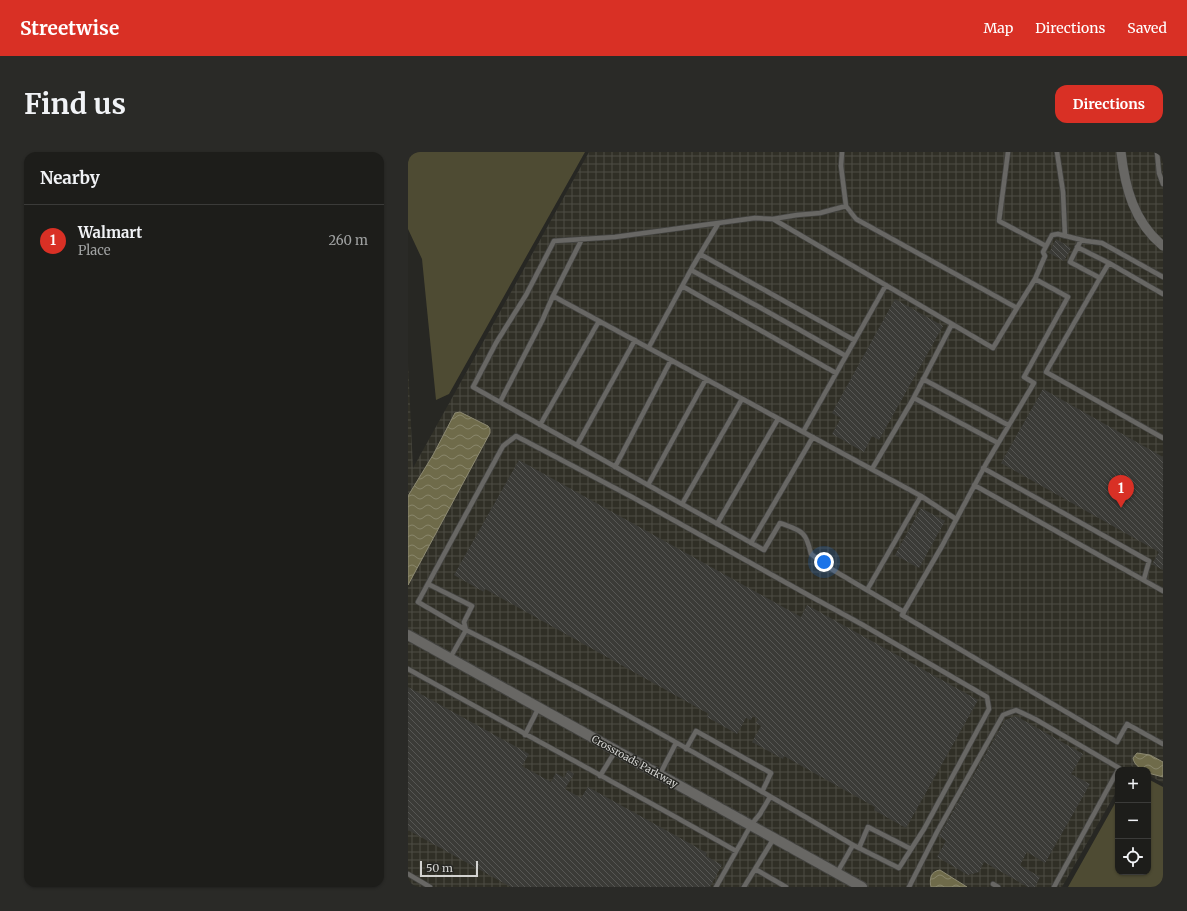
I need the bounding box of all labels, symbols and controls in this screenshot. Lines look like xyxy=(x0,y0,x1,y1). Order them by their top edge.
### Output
text: Streetwise xyxy=(20,16,119,40)
text: Map xyxy=(983,19,1013,37)
text: Directions xyxy=(1035,19,1105,37)
text: Saved xyxy=(1127,19,1167,37)
button: Directions xyxy=(1055,85,1163,123)
text: Find us xyxy=(24,86,126,122)
text: Nearby xyxy=(40,167,100,189)
text: Walmart xyxy=(78,223,142,242)
text: 1 xyxy=(50,232,56,249)
text: 260 m xyxy=(328,232,368,249)
text: Place xyxy=(78,242,111,259)
pin: 1 xyxy=(1108,475,1134,508)
your location xyxy=(814,552,834,572)
street label: Crossroads Parkway xyxy=(589,732,680,791)
map controls xyxy=(1115,767,1151,875)
button: + xyxy=(1115,767,1151,803)
button: − xyxy=(1115,803,1151,839)
button: locate xyxy=(1115,839,1151,875)
scale bar xyxy=(420,859,478,878)
text: 50 m xyxy=(426,861,453,875)

